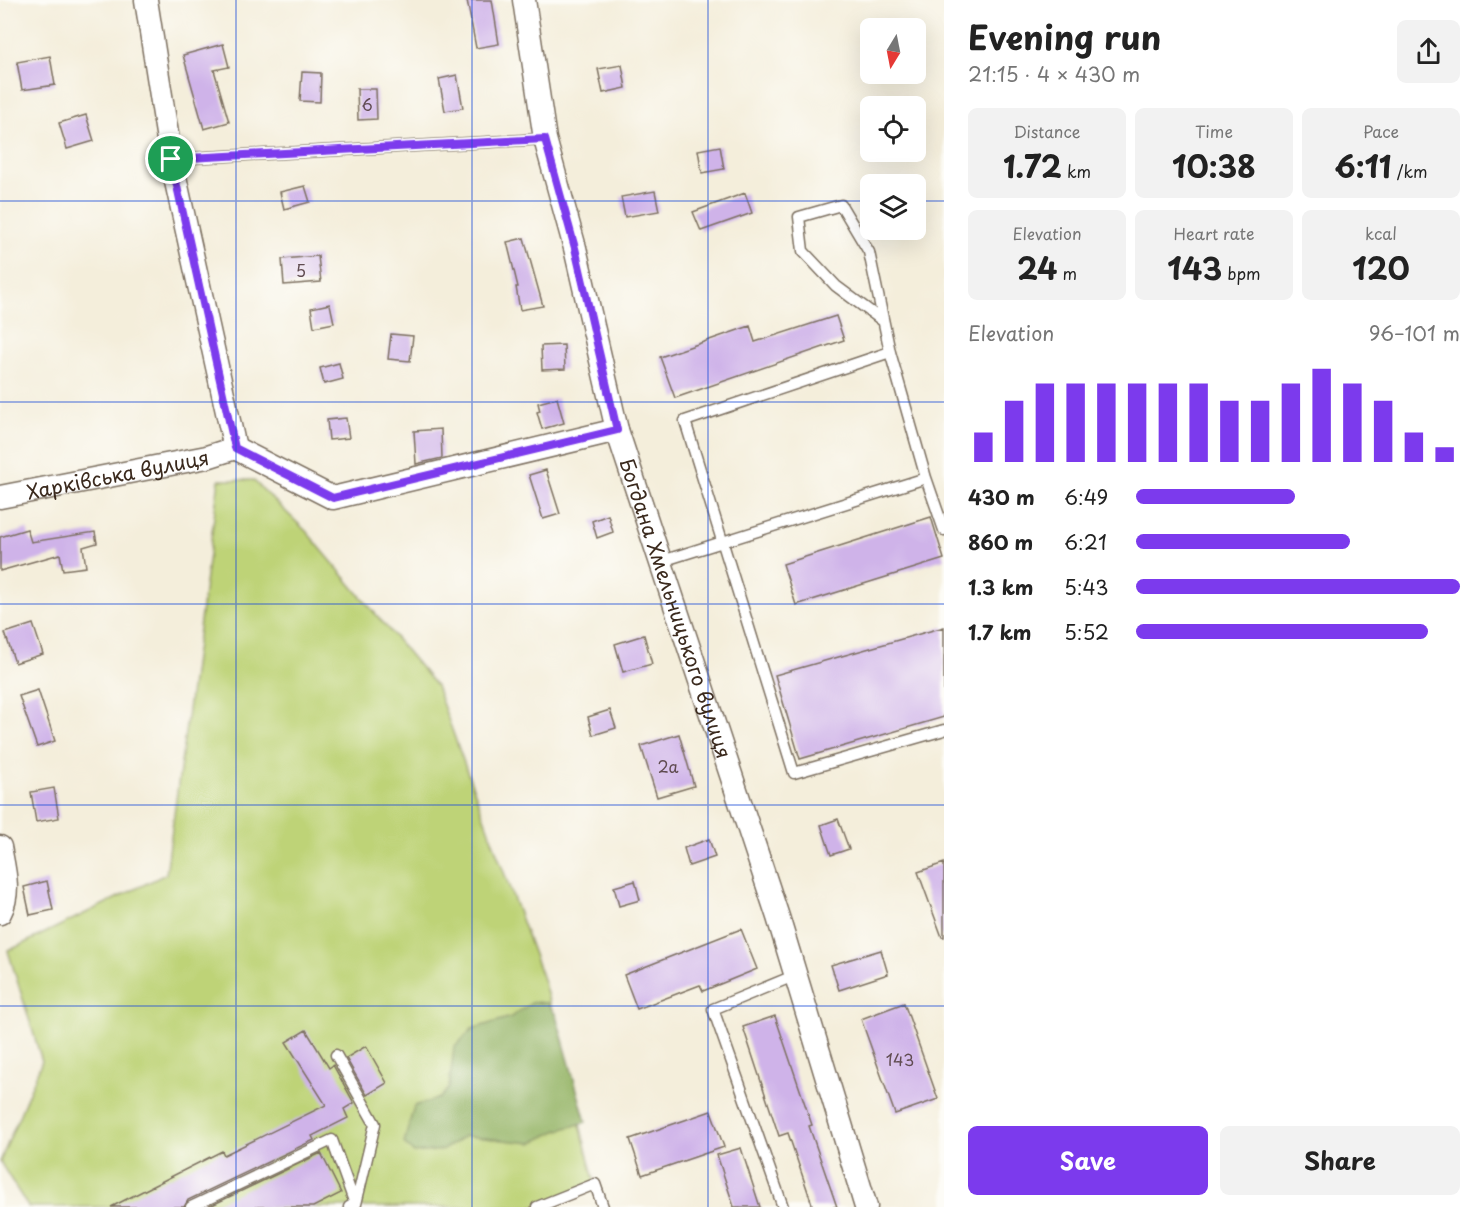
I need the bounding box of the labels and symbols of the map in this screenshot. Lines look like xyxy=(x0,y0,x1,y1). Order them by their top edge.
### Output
north arrow xyxy=(860,18,926,84)
house number: 6 xyxy=(361,92,373,116)
pin xyxy=(145,133,196,184)
house number: 5 xyxy=(296,258,306,282)
street label: Харківська вулиця xyxy=(24,442,212,507)
street label: Богдана Хмельницького вулиця xyxy=(612,454,740,762)
house number: 2а xyxy=(657,754,679,778)
house number: 143 xyxy=(886,1047,914,1071)

